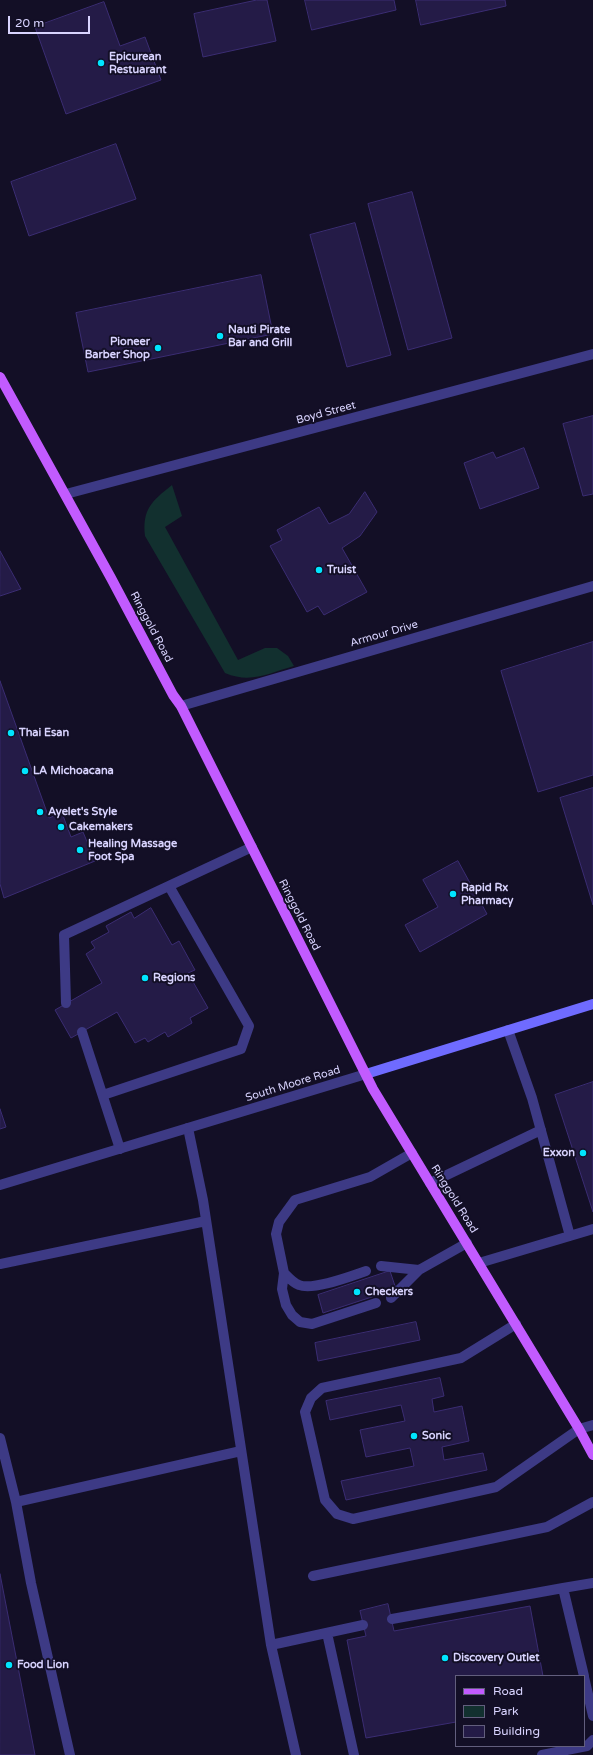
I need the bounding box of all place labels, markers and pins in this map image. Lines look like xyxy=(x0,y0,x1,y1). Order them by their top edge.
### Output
place label: Epicurean Restuarant xyxy=(109,50,167,76)
marker: Epicurean Restuarant xyxy=(96,58,106,68)
place label: Nauti Pirate Bar and Grill xyxy=(228,323,292,349)
marker: Nauti Pirate Bar and Grill xyxy=(215,331,225,341)
place label: Pioneer Barber Shop xyxy=(85,335,150,361)
marker: Pioneer Barber Shop xyxy=(153,343,163,353)
place label: Truist xyxy=(327,563,356,577)
marker: Truist xyxy=(314,565,324,575)
place label: Thai Esan xyxy=(19,726,69,740)
marker: Thai Esan xyxy=(6,728,16,738)
place label: LA Michoacana xyxy=(33,764,114,778)
marker: LA Michoacana xyxy=(20,766,30,776)
place label: Ayelet's Style xyxy=(48,805,117,819)
marker: Ayelet's Style xyxy=(35,807,45,817)
place label: Cakemakers xyxy=(69,820,133,834)
marker: Cakemakers xyxy=(56,822,66,832)
place label: Healing Massage Foot Spa xyxy=(88,837,177,863)
marker: Healing Massage Foot Spa xyxy=(75,845,85,855)
place label: Rapid Rx Pharmacy xyxy=(461,881,513,907)
marker: Rapid Rx Pharmacy xyxy=(448,889,458,899)
place label: Regions xyxy=(153,971,195,985)
marker: Regions xyxy=(140,973,150,983)
place label: Exxon xyxy=(543,1146,575,1160)
marker: Exxon xyxy=(578,1148,588,1158)
place label: Checkers xyxy=(365,1285,413,1299)
marker: Checkers xyxy=(352,1287,362,1297)
place label: Sonic xyxy=(422,1429,451,1443)
marker: Sonic xyxy=(409,1431,419,1441)
place label: Discovery Outlet xyxy=(453,1651,539,1665)
marker: Discovery Outlet xyxy=(440,1653,450,1663)
place label: Food Lion xyxy=(17,1658,69,1672)
marker: Food Lion xyxy=(4,1660,14,1670)

